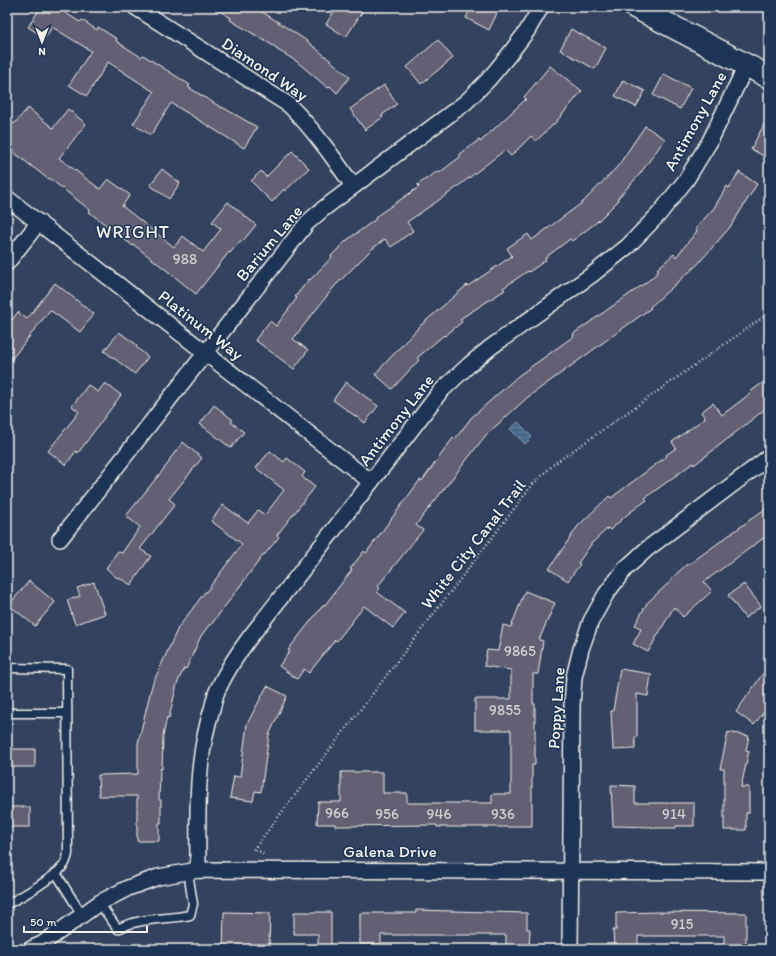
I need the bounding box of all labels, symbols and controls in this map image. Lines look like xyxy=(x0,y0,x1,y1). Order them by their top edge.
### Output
north arrow xyxy=(22,22,62,62)
street label: Diamond Way xyxy=(218,33,312,105)
text: N xyxy=(38,45,46,58)
street label: Antimony Lane xyxy=(659,68,731,174)
street label: Barium Lane xyxy=(231,201,307,285)
district label: WRIGHT xyxy=(96,221,170,243)
house number: 988 xyxy=(173,250,197,268)
street label: Platinum Way xyxy=(155,286,247,364)
street label: Antimony Lane xyxy=(354,370,438,470)
street label: White City Canal Trail xyxy=(416,475,530,613)
house number: 9865 xyxy=(504,642,536,660)
street label: Poppy Lane xyxy=(543,666,569,750)
house number: 9855 xyxy=(489,701,521,719)
house number: 966 xyxy=(325,804,349,822)
house number: 956 xyxy=(375,805,399,823)
house number: 946 xyxy=(427,805,451,823)
house number: 936 xyxy=(491,805,515,823)
house number: 914 xyxy=(662,805,686,823)
street label: Galena Drive xyxy=(343,841,437,861)
scale bar xyxy=(24,908,147,934)
text: 50 m xyxy=(30,915,56,929)
house number: 915 xyxy=(671,915,693,933)

